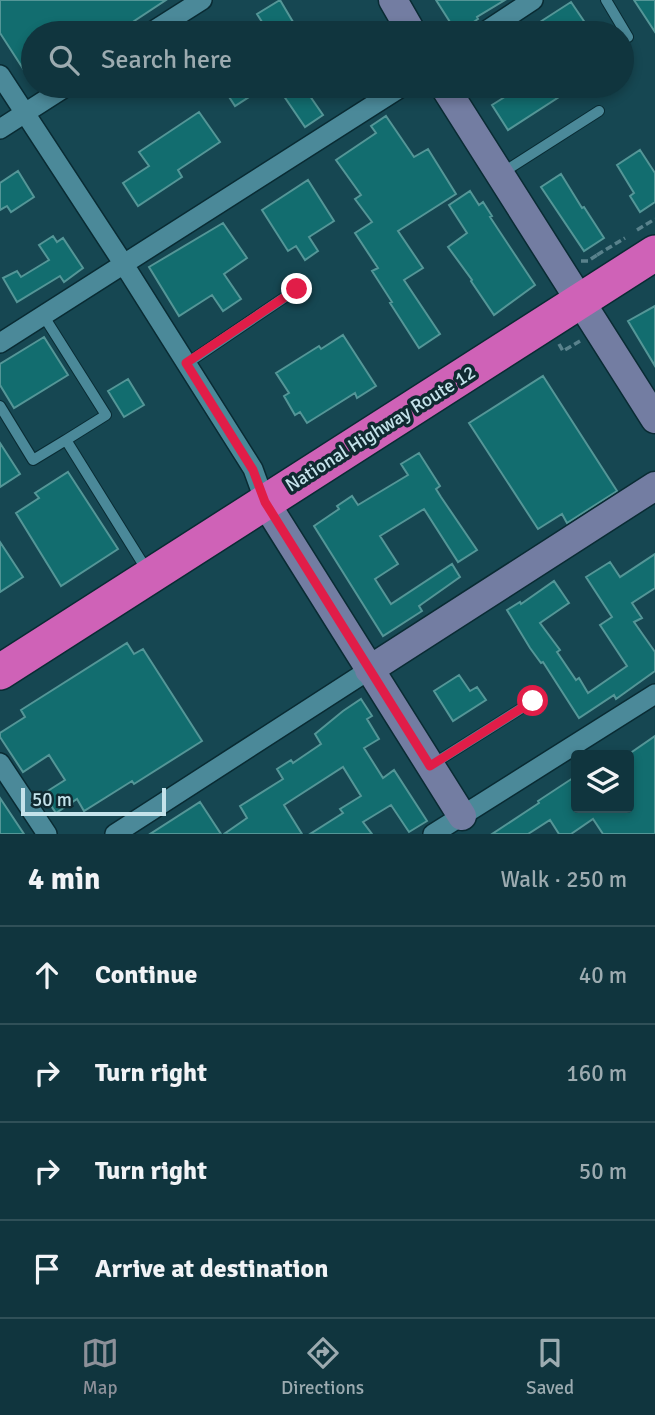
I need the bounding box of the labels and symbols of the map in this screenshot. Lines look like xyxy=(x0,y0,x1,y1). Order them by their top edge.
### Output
route end xyxy=(281,273,312,304)
street label: National Highway Route 12 xyxy=(281,360,480,497)
route start xyxy=(517,685,548,716)
scale bar xyxy=(21,785,166,817)

